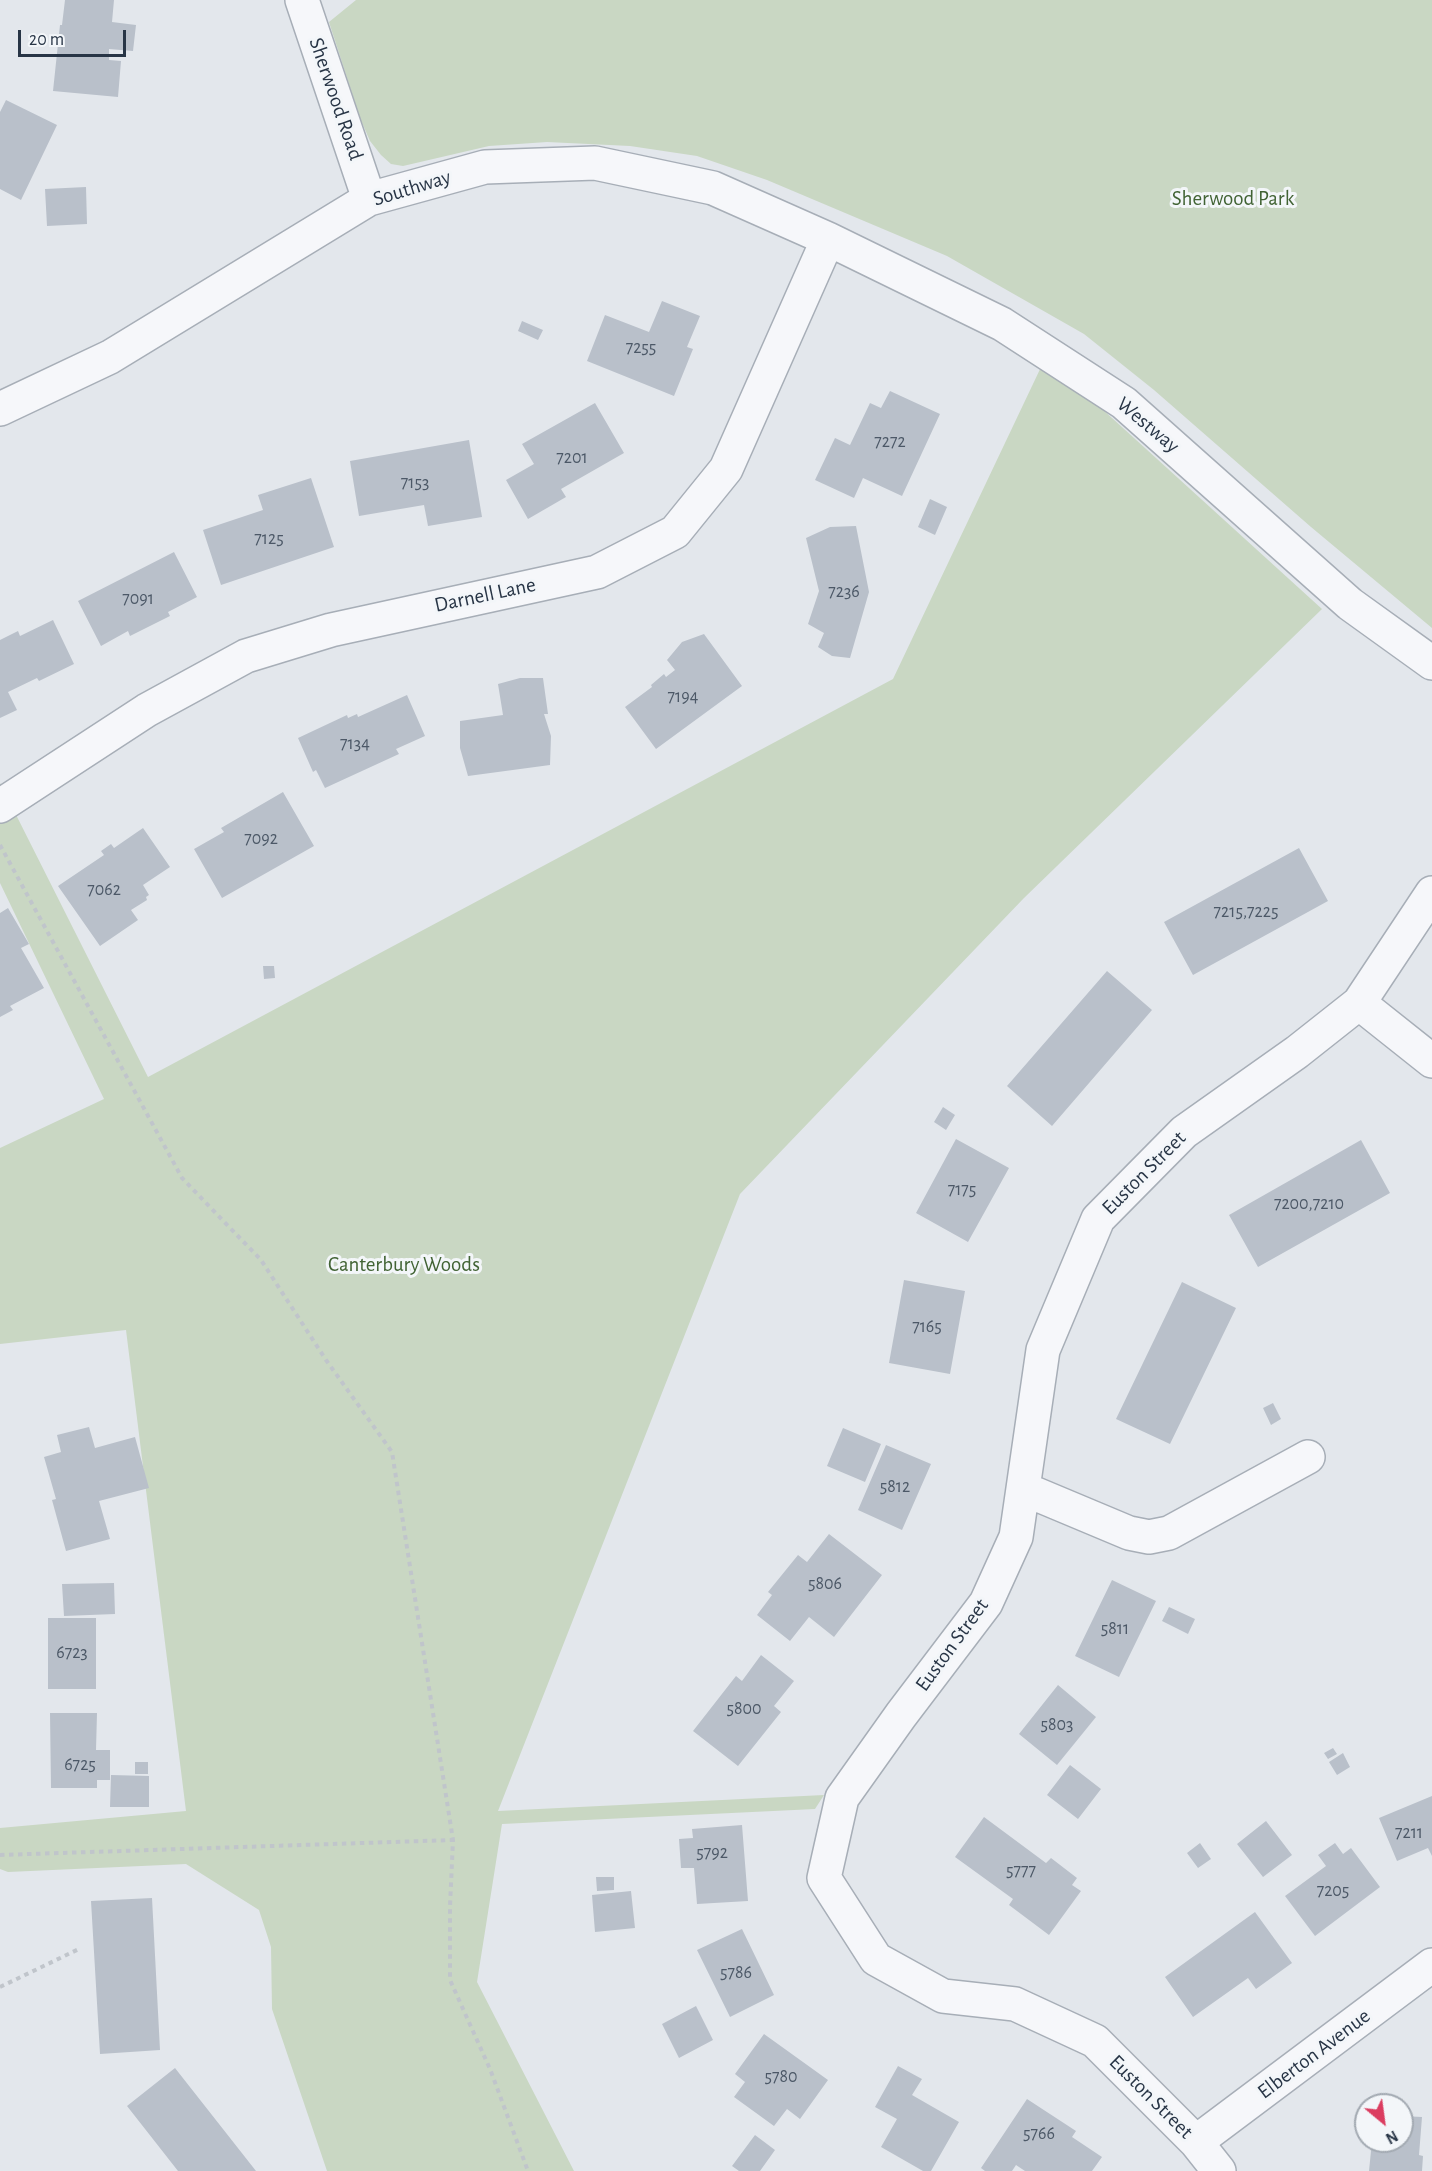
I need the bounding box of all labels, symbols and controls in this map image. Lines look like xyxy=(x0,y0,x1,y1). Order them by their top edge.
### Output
scale bar xyxy=(21,18,129,56)
text: 20 m xyxy=(29,31,64,49)
street label: Sherwood Road xyxy=(303,34,369,164)
street label: Southway xyxy=(370,164,454,212)
park label: Sherwood Park xyxy=(1172,186,1294,212)
house number: 7255 xyxy=(626,337,656,359)
street label: Westway xyxy=(1111,392,1185,458)
house number: 7272 xyxy=(874,431,906,453)
house number: 7201 xyxy=(556,447,588,469)
house number: 7153 xyxy=(401,472,429,494)
house number: 7125 xyxy=(254,528,284,550)
street label: Darnell Lane xyxy=(432,572,538,618)
house number: 7236 xyxy=(828,581,860,603)
house number: 7091 xyxy=(122,588,154,610)
house number: 7194 xyxy=(668,686,698,708)
house number: 7134 xyxy=(340,733,370,755)
house number: 7092 xyxy=(244,828,278,850)
house number: 7062 xyxy=(87,879,121,901)
house number: 7215,7225 xyxy=(1214,901,1278,923)
street label: Euston Street xyxy=(1097,1126,1191,1220)
house number: 7175 xyxy=(948,1179,976,1201)
house number: 7200,7210 xyxy=(1274,1193,1344,1215)
park label: Canterbury Woods xyxy=(328,1252,480,1278)
house number: 7165 xyxy=(912,1316,942,1338)
house number: 5812 xyxy=(880,1476,910,1498)
house number: 5806 xyxy=(808,1573,842,1595)
street label: Euston Street xyxy=(910,1594,994,1696)
house number: 5811 xyxy=(1101,1618,1129,1640)
house number: 6723 xyxy=(56,1642,88,1664)
house number: 5800 xyxy=(726,1698,762,1720)
house number: 5803 xyxy=(1041,1714,1073,1736)
house number: 6725 xyxy=(64,1754,96,1776)
house number: 7211 xyxy=(1395,1822,1423,1844)
house number: 5792 xyxy=(696,1842,728,1864)
house number: 5777 xyxy=(1006,1860,1036,1882)
house number: 7205 xyxy=(1317,1880,1349,1902)
house number: 5786 xyxy=(720,1962,752,1984)
street label: Elberton Avenue xyxy=(1253,2003,1375,2105)
street label: Euston Street xyxy=(1104,2050,1198,2144)
house number: 5780 xyxy=(764,2066,798,2088)
north arrow xyxy=(1354,2093,1414,2153)
house number: 5766 xyxy=(1023,2123,1055,2145)
text: N xyxy=(1383,2127,1401,2147)

